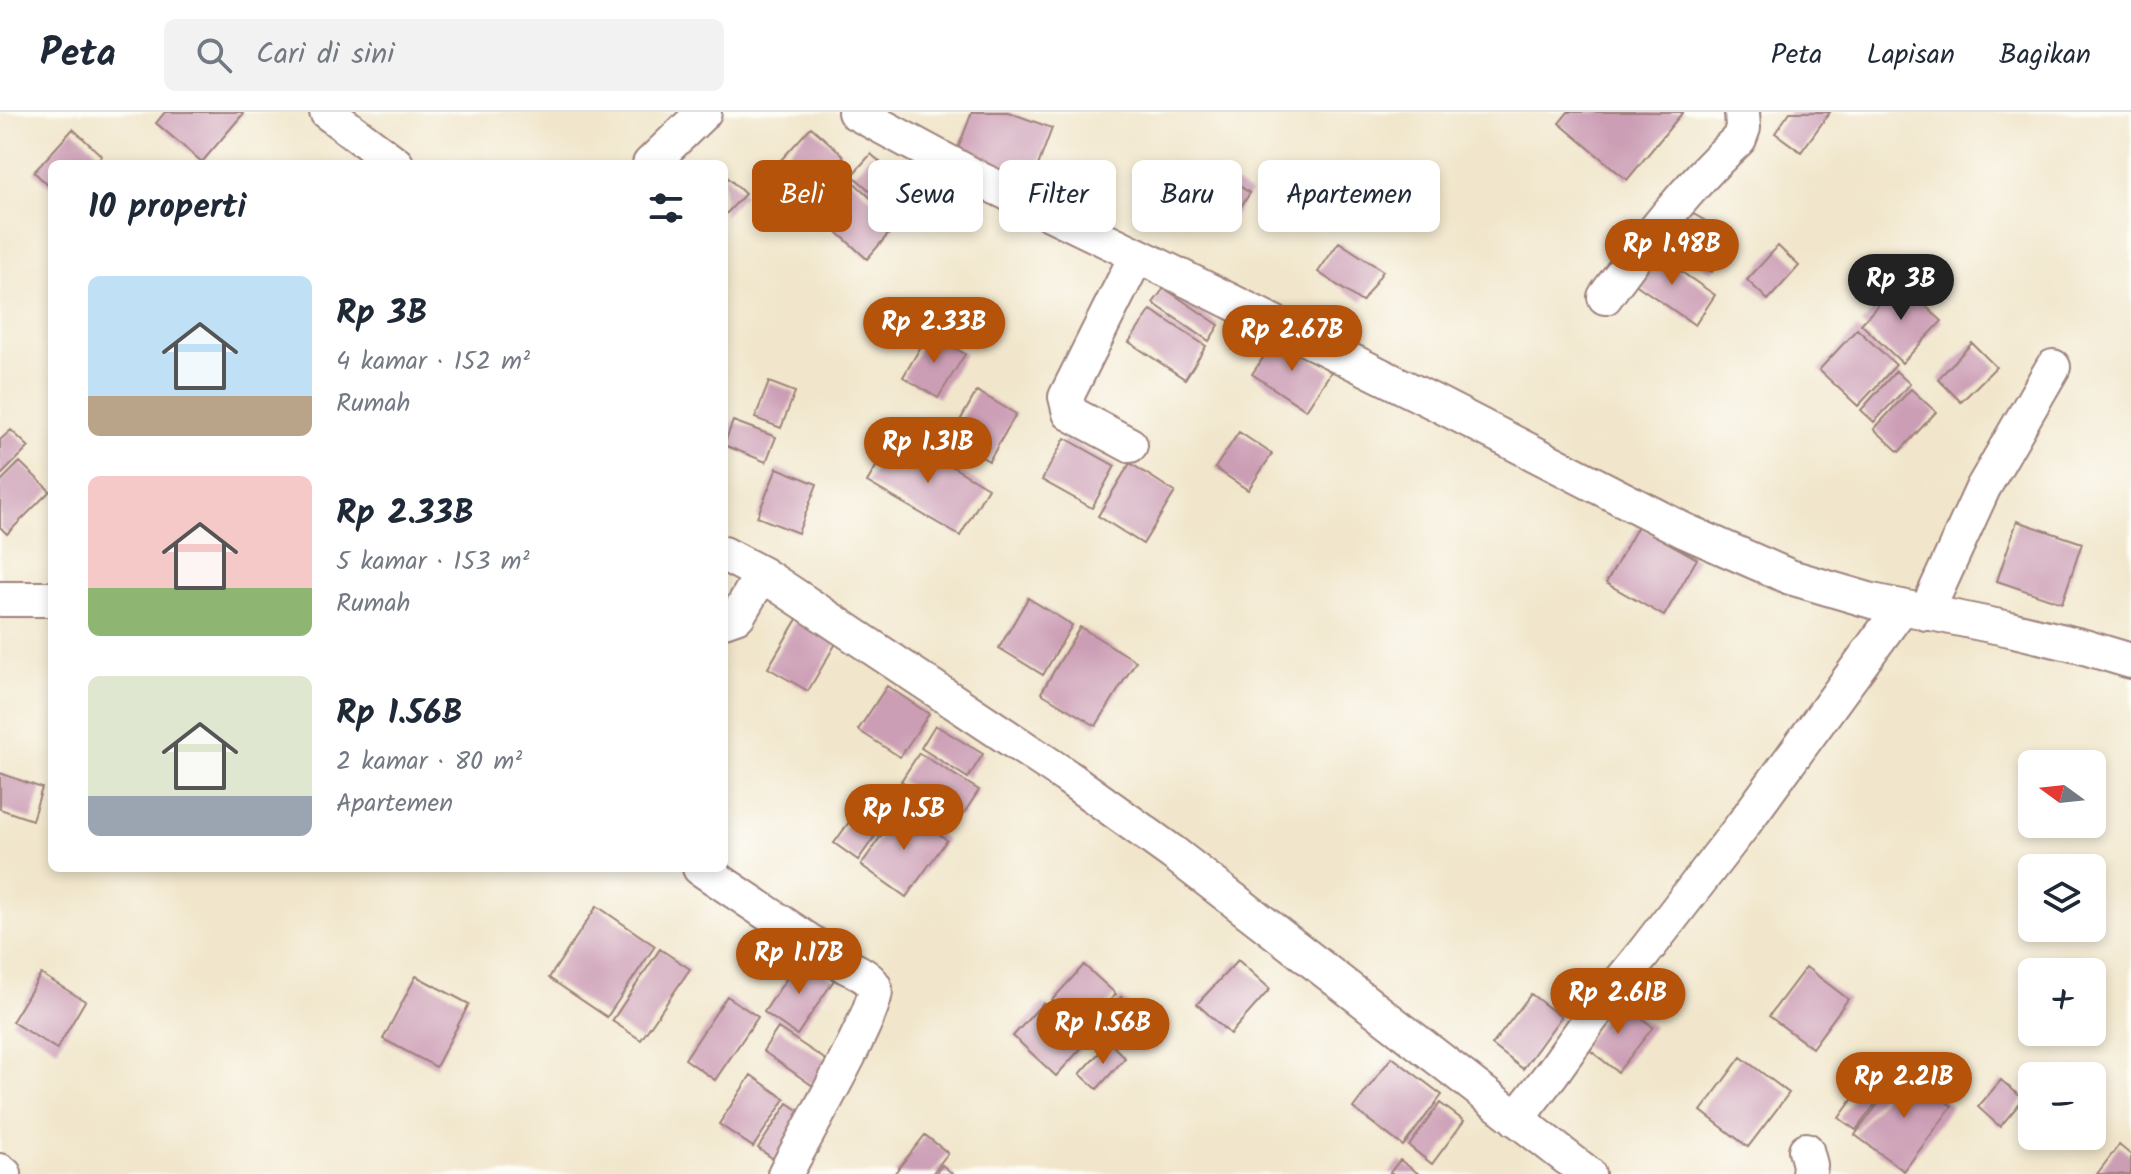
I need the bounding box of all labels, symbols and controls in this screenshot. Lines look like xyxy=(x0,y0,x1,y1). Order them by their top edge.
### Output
search box xyxy=(164,19,724,91)
text: Peta xyxy=(40,25,116,85)
text: Cari di sini xyxy=(256,31,394,79)
icon: search xyxy=(192,33,236,77)
text: Peta xyxy=(1771,33,1822,78)
text: Lapisan xyxy=(1866,33,1955,78)
text: Bagikan xyxy=(1999,33,2091,78)
chip: Beli xyxy=(752,160,852,232)
chip: Sewa xyxy=(868,160,983,232)
chip: Filter xyxy=(999,160,1116,232)
chip: Baru xyxy=(1132,160,1242,232)
chip: Apartemen xyxy=(1258,160,1440,232)
text: 10 properti xyxy=(88,181,246,235)
icon: filters xyxy=(644,186,688,230)
pin: Rp 1.98B xyxy=(1589,219,1755,287)
text: Rp 1.98B xyxy=(1623,224,1721,266)
pin: Rp 3B xyxy=(1845,254,1957,322)
text: Rp 3B xyxy=(1866,259,1936,301)
text: Rp 3B xyxy=(336,287,428,341)
pin: Rp 2.33B xyxy=(851,297,1017,365)
text: Rp 2.33B xyxy=(881,302,987,344)
pin: Rp 2.67B xyxy=(1209,305,1375,373)
icon: home xyxy=(152,308,248,404)
text: Rp 2.67B xyxy=(1240,310,1344,352)
text: 4 kamar · 152 m² xyxy=(336,341,530,383)
text: Rumah xyxy=(336,383,411,425)
pin: Rp 1.31B xyxy=(845,417,1011,485)
text: Rp 1.31B xyxy=(882,422,974,464)
text: Rp 2.33B xyxy=(336,487,474,541)
icon: home xyxy=(152,508,248,604)
text: 5 kamar · 153 m² xyxy=(336,541,529,583)
text: Rumah xyxy=(336,583,411,625)
text: Rp 1.56B xyxy=(336,687,463,741)
icon: home xyxy=(152,708,248,804)
text: 2 kamar · 80 m² xyxy=(336,741,522,783)
north arrow xyxy=(2018,750,2106,838)
map controls xyxy=(2018,750,2106,1150)
text: Apartemen xyxy=(336,783,453,825)
pin: Rp 1.5B xyxy=(830,784,978,852)
text: Rp 1.5B xyxy=(862,789,946,831)
button: layers xyxy=(2018,854,2106,942)
pin: Rp 1.17B xyxy=(716,928,882,996)
text: Rp 1.17B xyxy=(754,933,844,975)
button: + xyxy=(2018,958,2106,1046)
pin: Rp 2.61B xyxy=(1535,968,1701,1036)
text: Rp 2.61B xyxy=(1568,973,1668,1015)
pin: Rp 1.56B xyxy=(1020,998,1186,1066)
text: Rp 1.56B xyxy=(1054,1003,1152,1045)
pin: Rp 2.21B xyxy=(1821,1052,1987,1120)
text: Rp 2.21B xyxy=(1854,1057,1954,1099)
button: − xyxy=(2018,1062,2106,1150)

